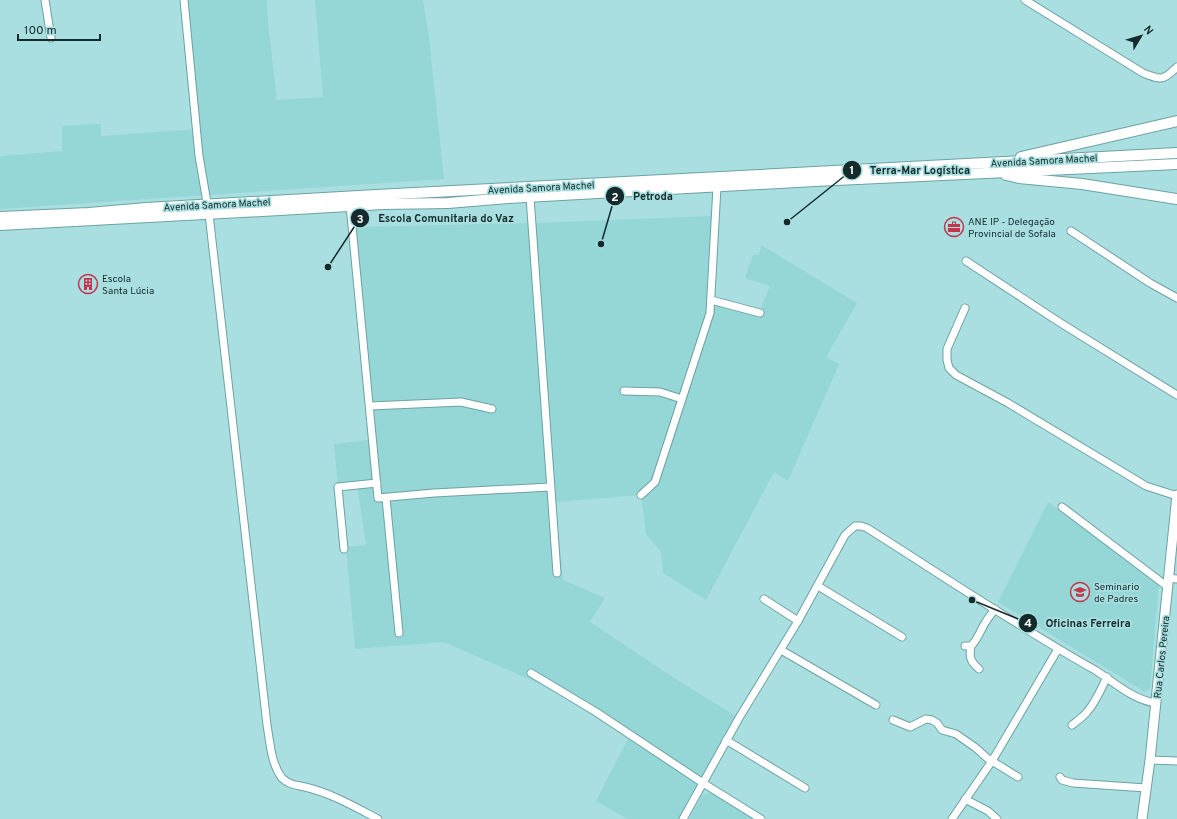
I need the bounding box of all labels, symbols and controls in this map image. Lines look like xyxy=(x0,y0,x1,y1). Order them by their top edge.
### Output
scale bar xyxy=(18,16,100,42)
north arrow xyxy=(1121,16,1161,56)
text: 100 m xyxy=(24,23,57,39)
text: N xyxy=(1140,23,1156,38)
street label: Avenida Samora Machel xyxy=(990,152,1098,171)
callout: Terra-Mar Logística xyxy=(842,159,978,182)
text: 1 xyxy=(850,163,854,179)
text: Terra-Mar Logística xyxy=(870,164,970,178)
street label: Avenida Samora Machel xyxy=(487,179,595,198)
callout: Petroda xyxy=(605,185,680,208)
text: 2 xyxy=(611,190,619,206)
text: Petroda xyxy=(633,190,673,204)
street label: Avenida Samora Machel xyxy=(163,196,271,215)
callout: Escola Comunitaria do Vaz xyxy=(350,207,523,230)
text: 3 xyxy=(356,212,364,228)
text: Escola Comunitaria do Vaz xyxy=(378,212,514,226)
office icon: ANE IP - Delegação Provincial de Sofala xyxy=(943,216,965,238)
place label: ANE IP - Delegação Provincial de Sofala xyxy=(968,216,1056,241)
building icon: Escola Santa Lúcia xyxy=(77,273,99,295)
place label: Escola Santa Lúcia xyxy=(102,273,154,298)
school or university icon: Seminario de Padres xyxy=(1069,581,1091,603)
place label: Seminario de Padres xyxy=(1094,581,1140,606)
callout: Oficinas Ferreira xyxy=(1018,611,1139,634)
street label: Rua Carlos Pereira xyxy=(1152,615,1173,699)
text: 4 xyxy=(1024,616,1032,632)
text: Oficinas Ferreira xyxy=(1045,617,1131,631)

